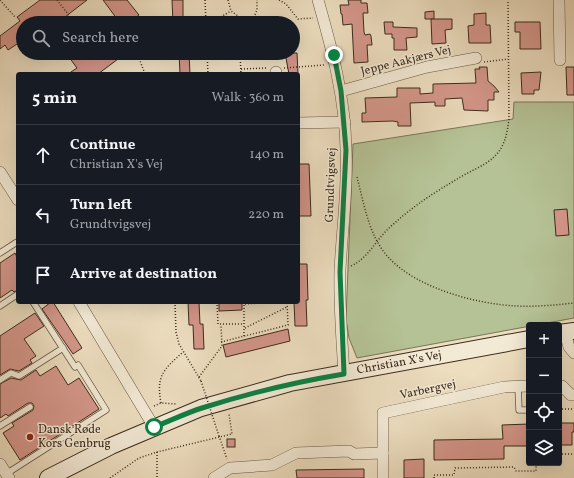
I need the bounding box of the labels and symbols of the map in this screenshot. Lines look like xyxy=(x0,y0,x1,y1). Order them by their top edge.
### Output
street label: Jeppe Aakjærs Vej xyxy=(359,42,453,80)
route end xyxy=(325,46,343,64)
street label: Grundtvigsvej xyxy=(322,147,340,223)
street label: Christian X's Vej xyxy=(356,347,443,379)
street label: Varbergvej xyxy=(399,376,457,404)
route start xyxy=(145,418,163,436)
place label: Dansk Røde Kors Genbrug xyxy=(38,422,111,452)
marker: Dansk Røde Kors Genbrug xyxy=(25,432,35,442)

